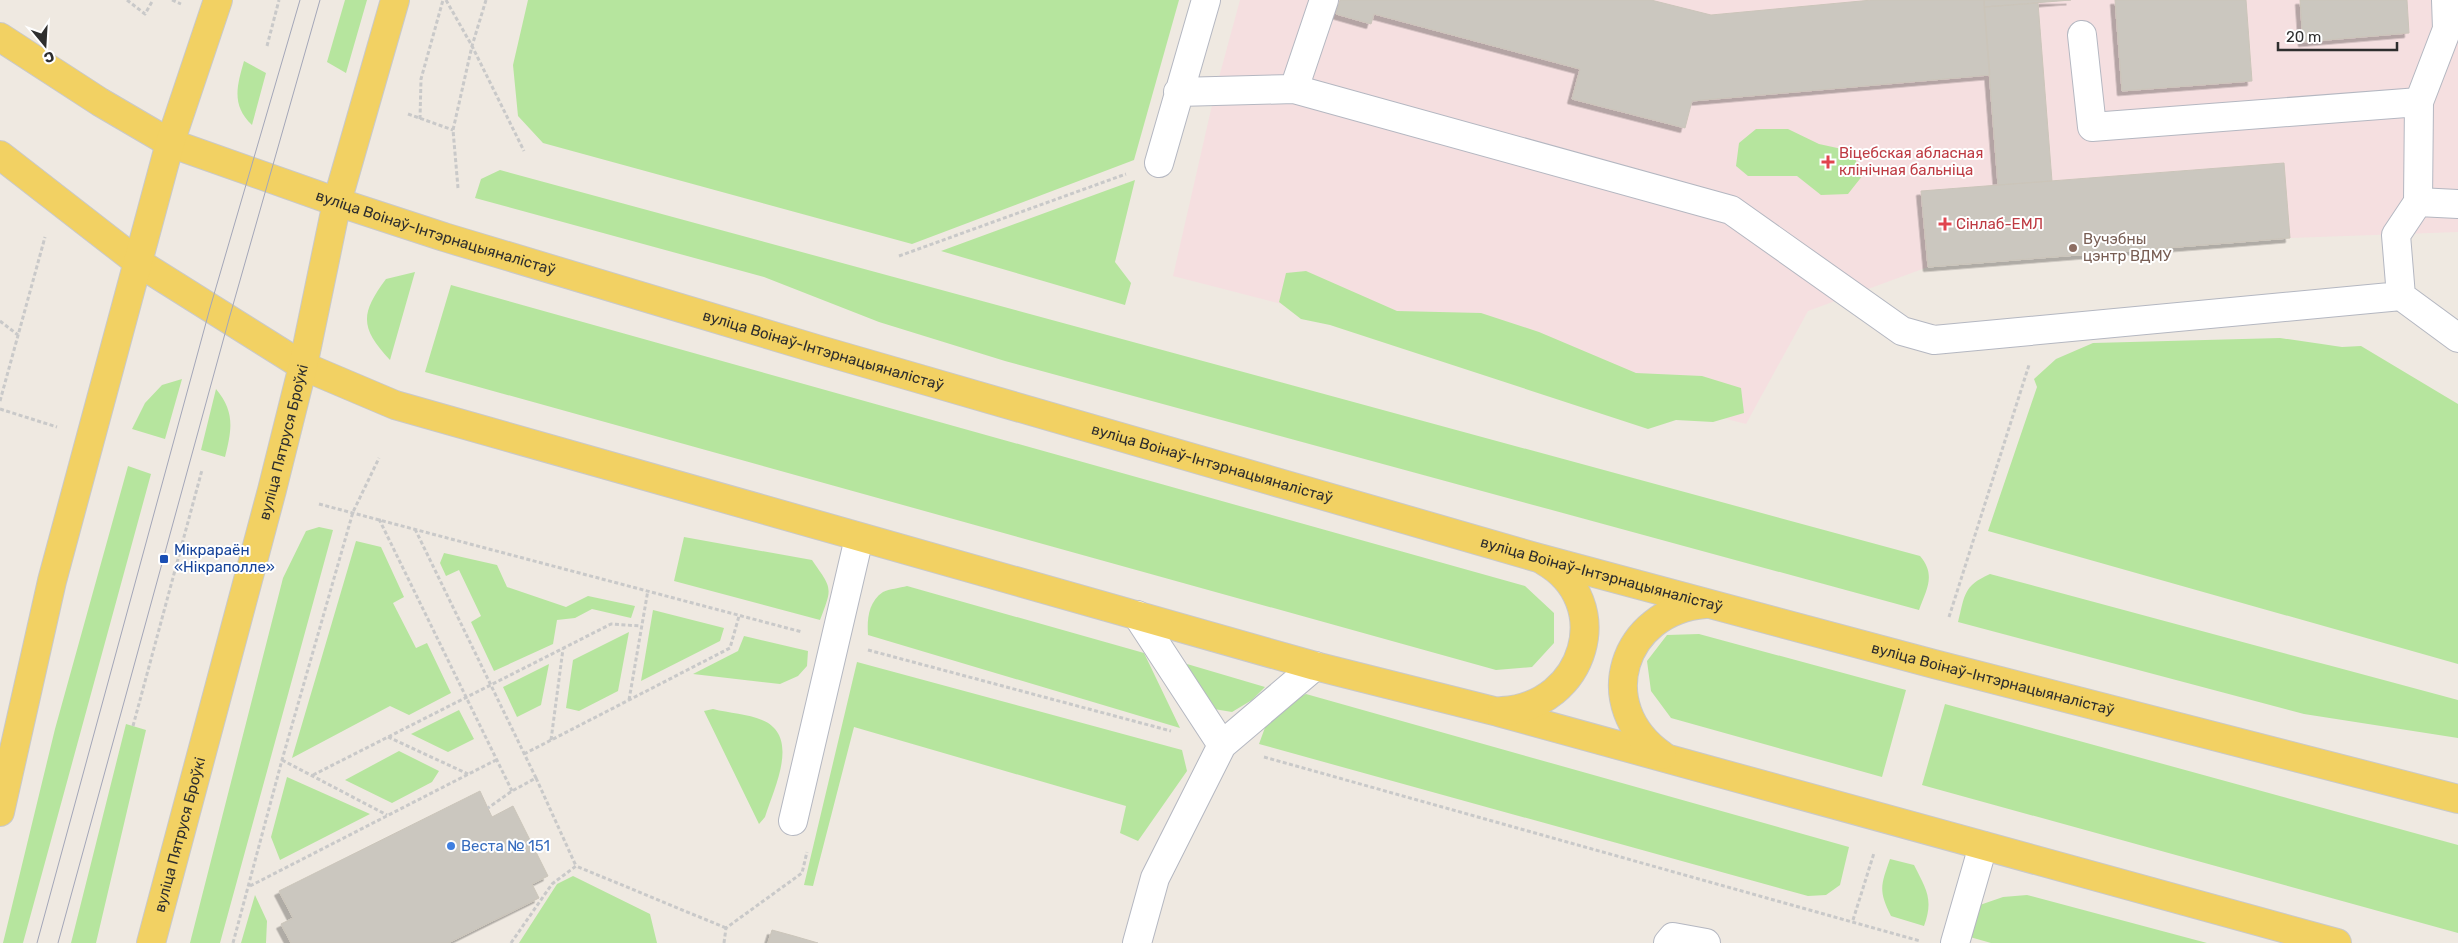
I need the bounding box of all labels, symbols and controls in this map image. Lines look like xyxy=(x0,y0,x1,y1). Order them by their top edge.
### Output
north arrow xyxy=(20,20,70,70)
scale bar xyxy=(2278,20,2397,52)
text: 20 m xyxy=(2286,28,2321,46)
text: С xyxy=(41,47,56,67)
place label: Віцебская абласная клінічная бальніца xyxy=(1839,144,1983,179)
marker: Віцебская абласная клінічная бальніца xyxy=(1821,155,1835,169)
street label: вуліца Воінаў-Інтэрнацыяналістаў xyxy=(313,186,558,279)
place label: Сінлаб-ЕМЛ xyxy=(1956,215,2043,233)
marker: Сінлаб-ЕМЛ xyxy=(1938,217,1952,231)
place label: Вучэбны цэнтр ВДМУ xyxy=(2083,230,2172,265)
marker: Вучэбны цэнтр ВДМУ xyxy=(2067,242,2079,254)
street label: вуліца Воінаў-Інтэрнацыяналістаў xyxy=(701,306,946,394)
street label: вуліца Пятруся Броўкі xyxy=(255,363,312,522)
street label: вуліца Воінаў-Інтэрнацыяналістаў xyxy=(1089,420,1335,507)
street label: вуліца Воінаў-Інтэрнацыяналістаў xyxy=(1478,533,1725,616)
place label: Мікрараён «Нікраполле» xyxy=(174,541,275,576)
marker: Мікрараён «Нікраполле» xyxy=(158,553,170,565)
street label: вуліца Воінаў-Інтэрнацыяналістаў xyxy=(1869,639,2116,719)
street label: вуліца Пятруся Броўкі xyxy=(151,755,209,914)
place label: Веста № 151 xyxy=(461,837,550,855)
marker: Веста № 151 xyxy=(445,840,457,852)

